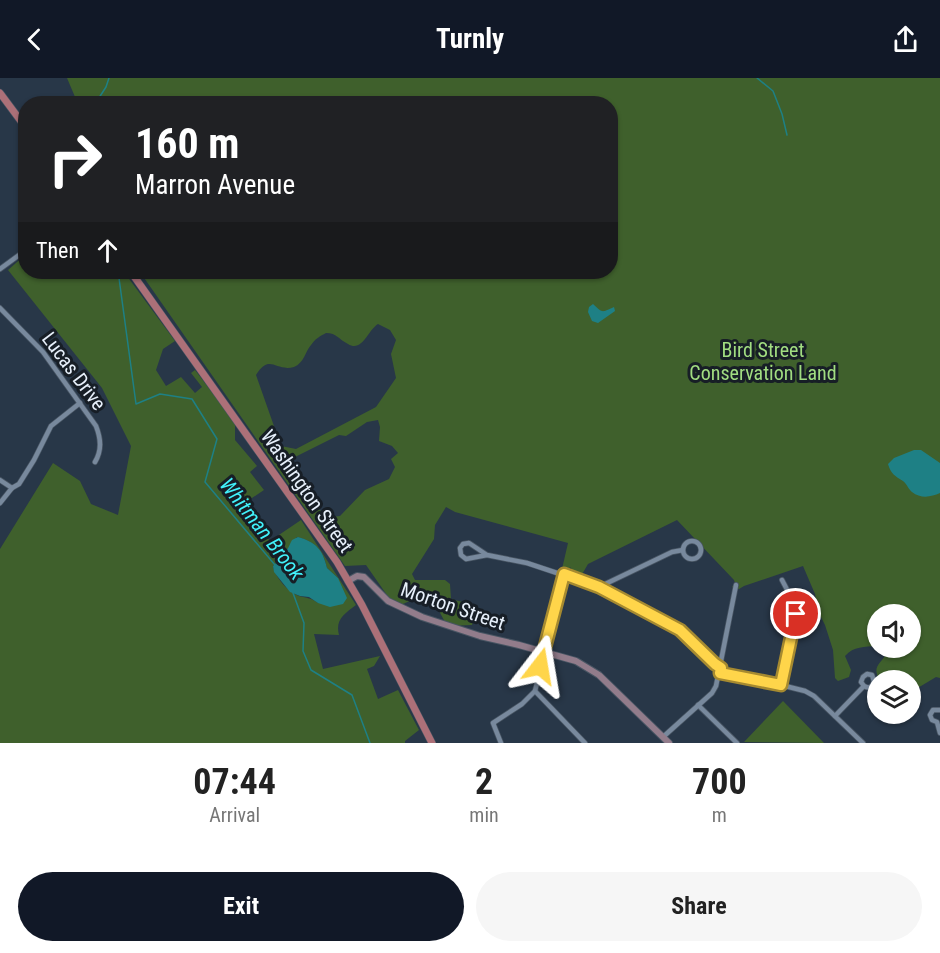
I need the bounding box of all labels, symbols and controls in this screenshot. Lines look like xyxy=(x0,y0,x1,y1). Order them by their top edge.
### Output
icon: back xyxy=(18,23,51,56)
text: Turnly xyxy=(436,23,504,55)
icon: share xyxy=(889,23,922,56)
text: 160 m xyxy=(135,119,240,168)
icon: right xyxy=(36,120,114,198)
text: Marron Avenue xyxy=(135,169,295,201)
icon: ahead xyxy=(91,234,124,267)
text: Then xyxy=(36,238,79,263)
street label: Lucas Drive xyxy=(37,327,111,415)
park label: Bird Street Conservation Land xyxy=(689,338,837,385)
street label: Washington Street xyxy=(256,425,358,557)
water label: Whitman Brook xyxy=(215,473,310,585)
street label: Morton Street xyxy=(398,577,508,635)
pin xyxy=(770,588,821,639)
icon: arrive xyxy=(779,597,812,630)
map controls xyxy=(867,604,921,724)
button: sound xyxy=(867,604,921,658)
position arrow xyxy=(508,634,572,698)
button: layers xyxy=(867,670,921,724)
text: 07:44 xyxy=(193,761,276,803)
text: 2 xyxy=(475,761,493,803)
text: 700 xyxy=(692,761,747,803)
text: Arrival xyxy=(209,803,260,827)
text: min xyxy=(469,803,499,827)
text: m xyxy=(712,803,727,827)
button: Exit xyxy=(18,872,464,941)
button: Share xyxy=(476,872,922,941)

